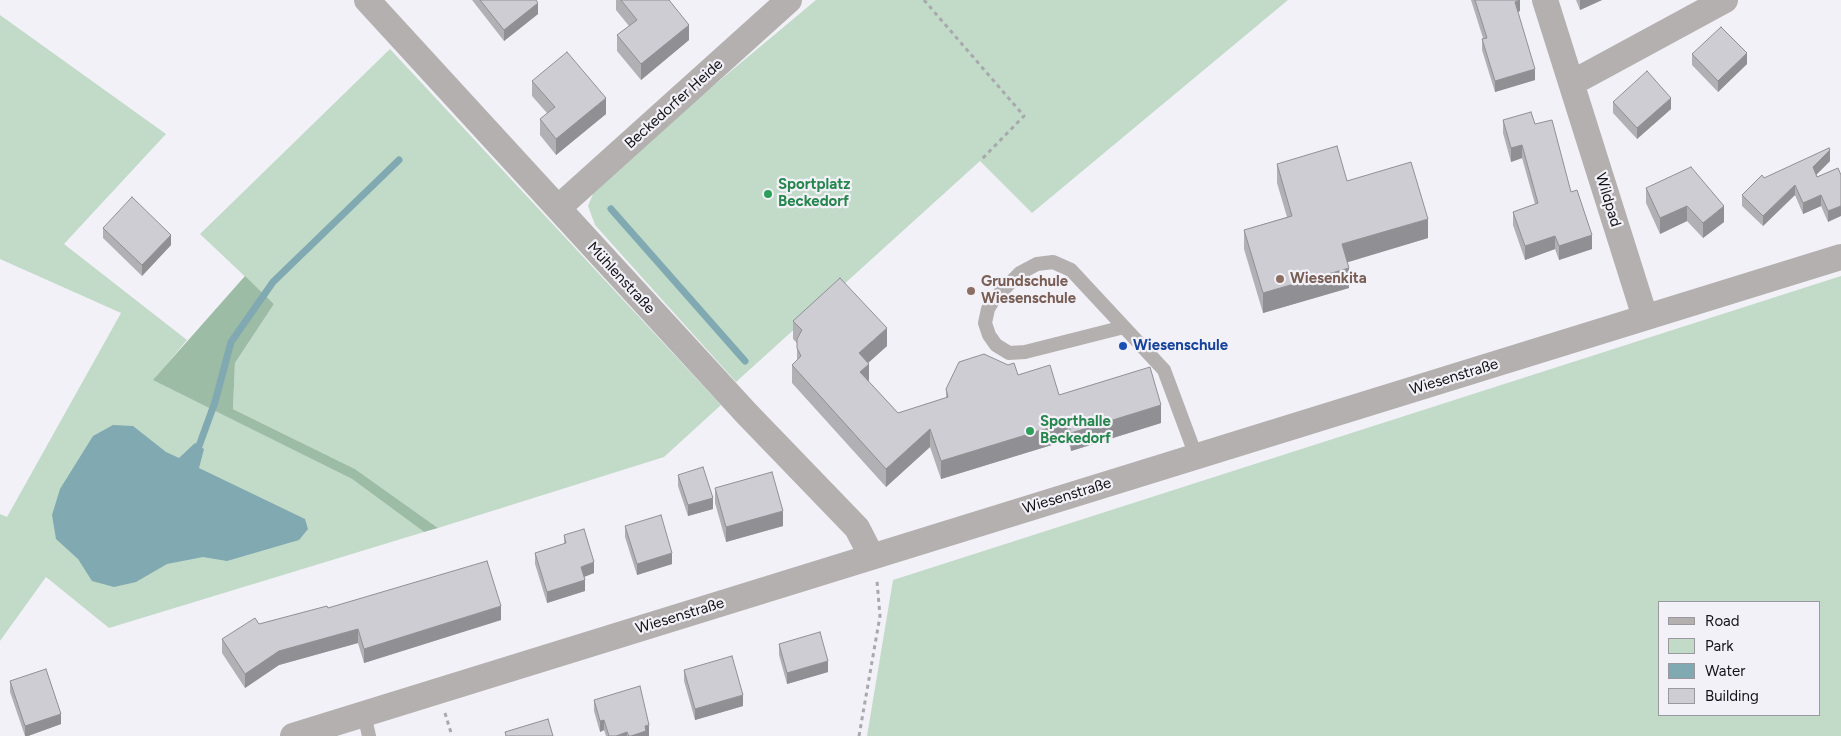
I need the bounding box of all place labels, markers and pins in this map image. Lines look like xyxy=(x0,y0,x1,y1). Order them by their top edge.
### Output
place label: Sportplatz Beckedorf xyxy=(778,176,850,211)
marker: Sportplatz Beckedorf xyxy=(762,188,774,200)
place label: Wiesenkita xyxy=(1290,270,1367,288)
place label: Grundschule Wiesenschule xyxy=(981,273,1076,308)
marker: Wiesenkita xyxy=(1274,273,1286,285)
marker: Grundschule Wiesenschule xyxy=(965,285,977,297)
place label: Wiesenschule xyxy=(1133,337,1228,355)
marker: Wiesenschule xyxy=(1117,340,1129,352)
place label: Sporthalle Beckedorf xyxy=(1040,413,1111,448)
marker: Sporthalle Beckedorf xyxy=(1024,425,1036,437)

